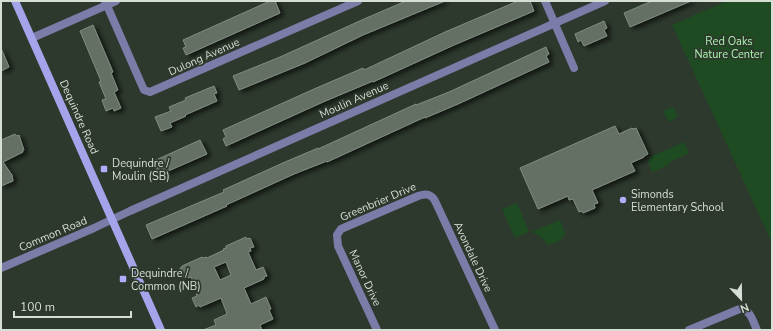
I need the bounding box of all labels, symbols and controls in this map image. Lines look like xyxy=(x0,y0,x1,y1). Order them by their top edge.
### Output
park label: Red Oaks Nature Center xyxy=(694,34,764,62)
street label: Dulong Avenue xyxy=(166,35,242,79)
street label: Dequindre Road xyxy=(56,77,102,157)
street label: Moulin Avenue xyxy=(317,78,391,122)
place label: Dequindre / Moulin (SB) xyxy=(112,156,170,184)
marker: Dequindre / Moulin (SB) xyxy=(99,164,109,174)
street label: Greenbrier Drive xyxy=(338,179,419,225)
place label: Simonds Elementary School xyxy=(631,187,725,215)
marker: Simonds Elementary School xyxy=(618,195,628,205)
street label: Common Road xyxy=(17,213,89,255)
street label: Avondale Drive xyxy=(450,219,496,295)
street label: Manor Drive xyxy=(345,247,385,309)
place label: Dequindre / Common (NB) xyxy=(131,266,201,294)
marker: Dequindre / Common (NB) xyxy=(118,274,128,284)
north arrow xyxy=(721,279,761,319)
scale bar xyxy=(14,293,131,319)
text: 100 m xyxy=(20,299,55,315)
text: N xyxy=(738,299,751,316)

